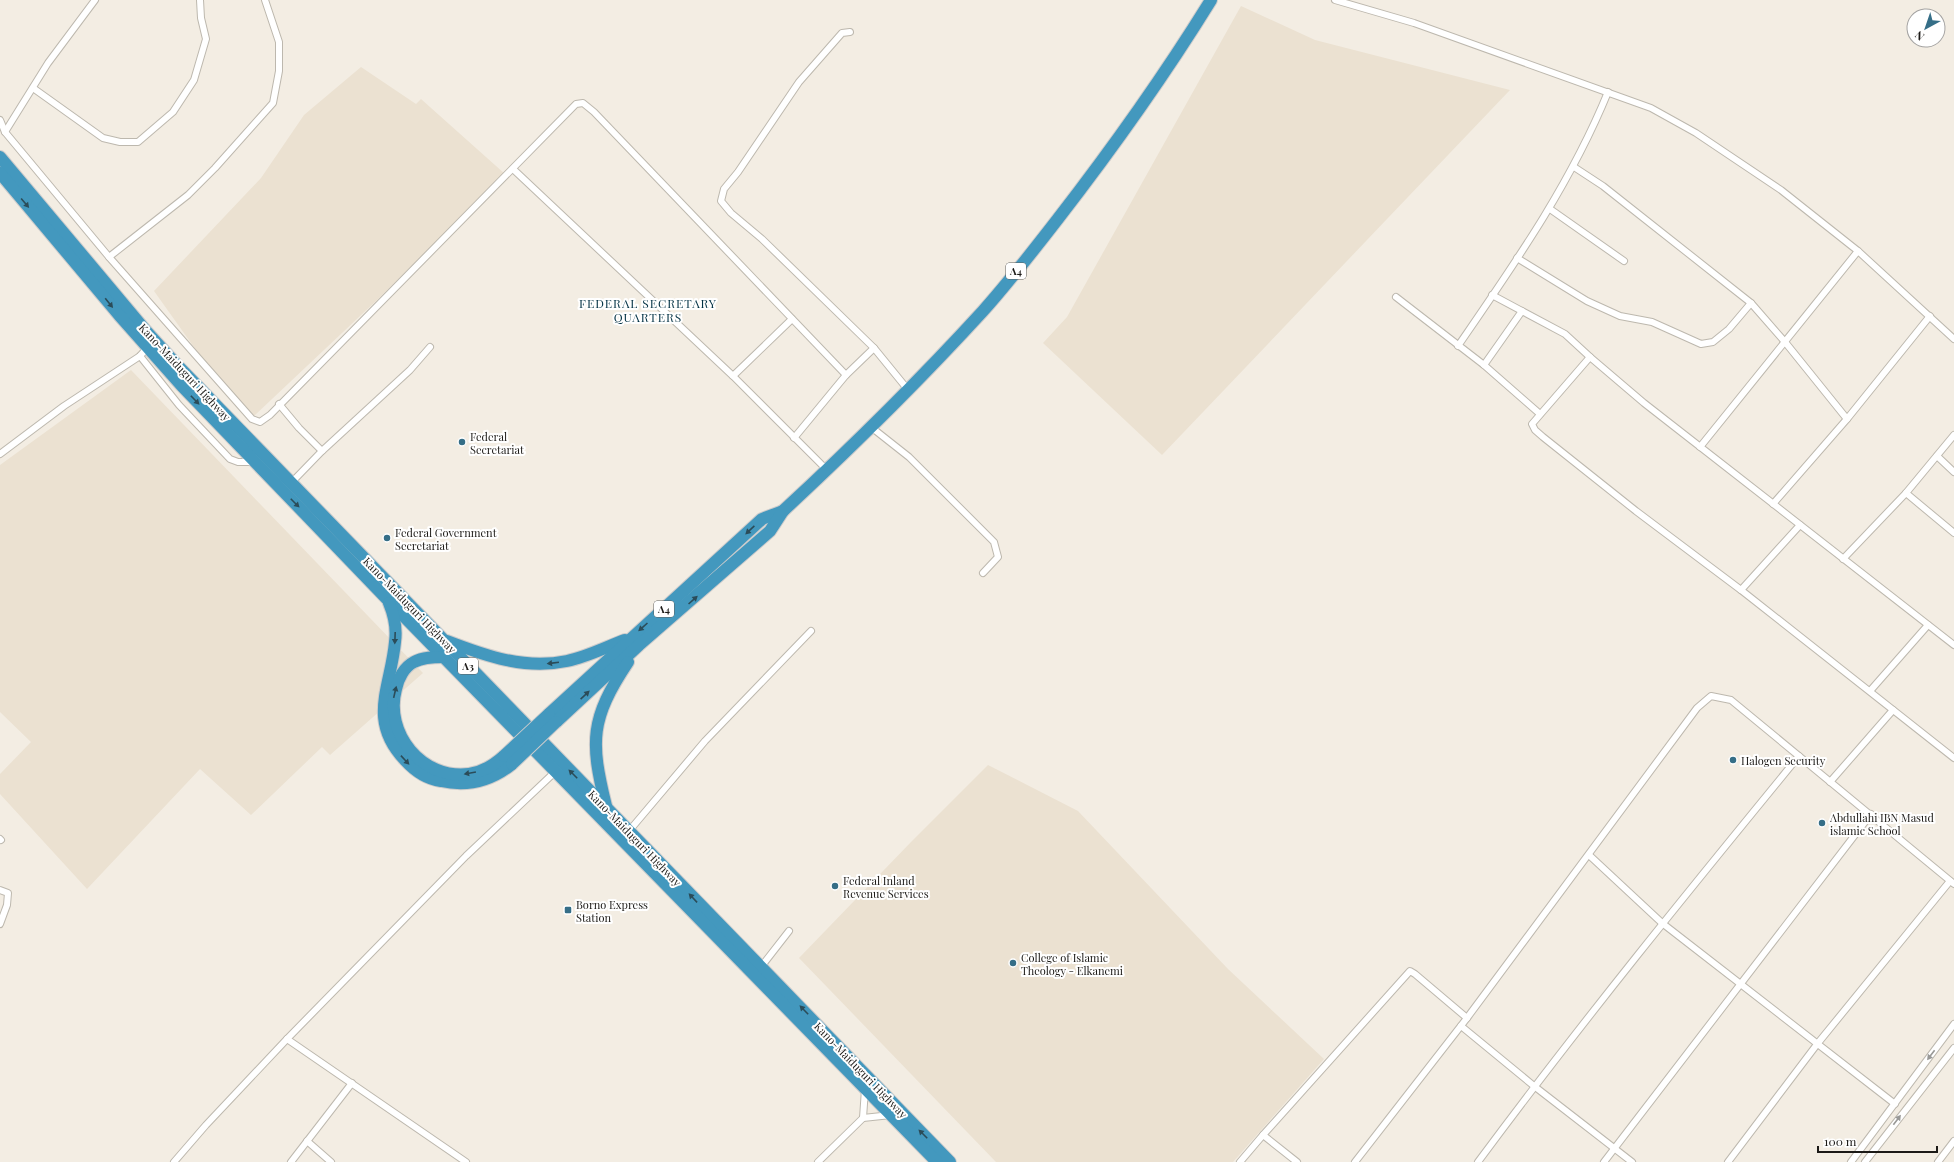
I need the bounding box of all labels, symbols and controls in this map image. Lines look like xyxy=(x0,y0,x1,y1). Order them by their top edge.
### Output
north arrow xyxy=(1906,8,1946,48)
text: N xyxy=(1911,28,1927,44)
one-way arrow xyxy=(21,198,30,209)
road number: A4 xyxy=(1006,263,1026,279)
district label: FEDERAL SECRETARY QUARTERS xyxy=(579,295,717,325)
one-way arrow xyxy=(104,297,113,308)
street label: Kano-Maiduguri Highway xyxy=(136,320,234,424)
one-way arrow xyxy=(191,395,200,405)
place label: Federal Secretariat xyxy=(470,429,524,457)
marker: Federal Secretariat xyxy=(457,437,467,447)
one-way arrow xyxy=(290,498,300,508)
place label: Federal Government Secretariat xyxy=(395,525,497,553)
one-way arrow xyxy=(745,525,754,534)
marker: Federal Government Secretariat xyxy=(382,533,392,543)
street label: Kano-Maiduguri Highway xyxy=(360,554,460,657)
one-way arrow xyxy=(688,596,697,605)
road number: A4 xyxy=(654,601,674,617)
one-way arrow xyxy=(638,622,648,632)
one-way arrow xyxy=(392,632,398,645)
road number: A3 xyxy=(458,658,478,674)
one-way arrow xyxy=(547,660,559,666)
one-way arrow xyxy=(392,686,398,698)
one-way arrow xyxy=(580,691,590,700)
place label: Halogen Security xyxy=(1741,753,1826,768)
one-way arrow xyxy=(401,755,410,766)
marker: Halogen Security xyxy=(1728,755,1738,765)
one-way arrow xyxy=(568,769,578,779)
one-way arrow xyxy=(464,770,476,776)
street label: Kano-Maiduguri Highway xyxy=(585,787,685,890)
place label: Abdullahi IBN Masud islamic School xyxy=(1829,810,1934,838)
marker: Abdullahi IBN Masud islamic School xyxy=(1817,818,1827,828)
place label: Federal Inland Revenue Services xyxy=(843,873,929,901)
marker: Federal Inland Revenue Services xyxy=(830,881,840,891)
one-way arrow xyxy=(689,893,698,902)
place label: Borno Express Station xyxy=(576,897,648,925)
marker: Borno Express Station xyxy=(563,905,573,915)
place label: College of Islamic Theology - Elkanemi xyxy=(1021,950,1123,978)
marker: College of Islamic Theology - Elkanemi xyxy=(1008,958,1018,968)
one-way arrow xyxy=(799,1005,808,1015)
street label: Kano-Maiduguri Highway xyxy=(811,1019,911,1122)
one-way arrow xyxy=(1927,1050,1935,1060)
one-way arrow xyxy=(1893,1114,1901,1125)
scale bar xyxy=(1818,1128,1937,1154)
one-way arrow xyxy=(918,1129,928,1139)
text: 100 m xyxy=(1824,1133,1857,1149)

